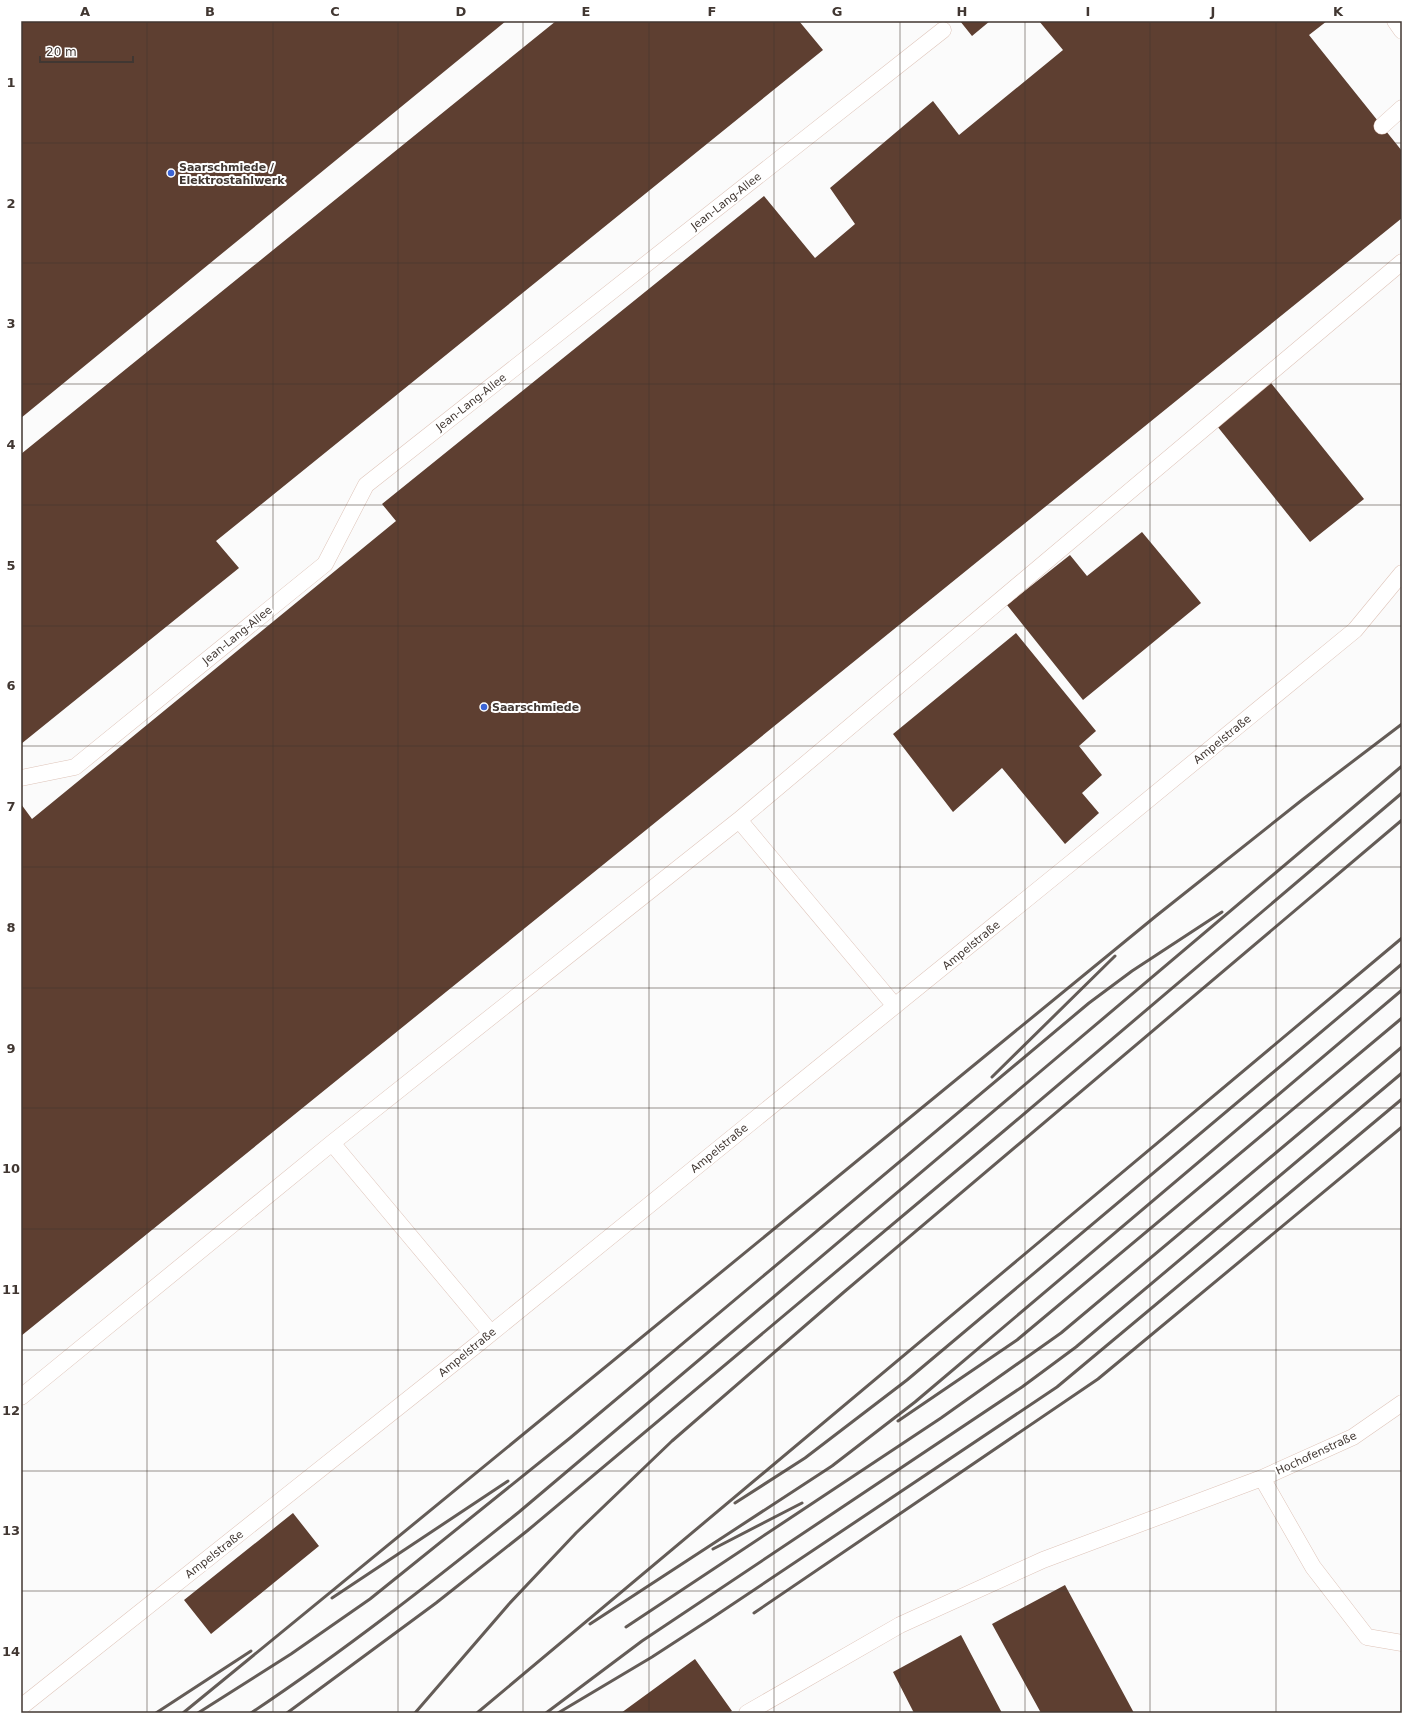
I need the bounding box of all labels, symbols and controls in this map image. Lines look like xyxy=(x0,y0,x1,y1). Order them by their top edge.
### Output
text: A xyxy=(80,4,90,19)
text: B xyxy=(205,4,215,19)
text: C xyxy=(330,4,340,19)
text: D xyxy=(456,4,467,19)
text: E xyxy=(582,4,590,19)
text: F xyxy=(708,4,716,19)
text: G xyxy=(832,4,842,19)
text: H xyxy=(957,4,967,19)
text: I xyxy=(1086,4,1090,19)
text: J xyxy=(1210,4,1215,19)
text: K xyxy=(1333,4,1344,19)
scale bar xyxy=(40,38,133,64)
text: 20 m xyxy=(46,45,77,59)
text: 1 xyxy=(6,75,16,90)
place label: Saarschmiede / Elektrostahlwerk xyxy=(179,161,285,187)
marker: Saarschmiede / Elektrostahlwerk xyxy=(166,168,176,178)
street label: Jean-Lang-Allee xyxy=(688,170,764,233)
text: 2 xyxy=(6,196,16,211)
text: 3 xyxy=(6,316,16,331)
street label: Jean-Lang-Allee xyxy=(433,371,509,434)
text: 4 xyxy=(6,437,16,452)
text: 5 xyxy=(6,558,16,573)
street label: Jean-Lang-Allee xyxy=(199,603,275,668)
text: 6 xyxy=(6,678,16,693)
place label: Saarschmiede xyxy=(492,701,579,714)
marker: Saarschmiede xyxy=(479,702,489,712)
street label: Ampelstraße xyxy=(1191,712,1254,766)
text: 7 xyxy=(6,799,16,814)
street label: Ampelstraße xyxy=(940,918,1003,972)
text: 8 xyxy=(6,920,16,935)
text: 9 xyxy=(6,1041,16,1056)
street label: Ampelstraße xyxy=(688,1121,751,1175)
text: 10 xyxy=(2,1161,20,1176)
text: 11 xyxy=(2,1282,20,1297)
street label: Ampelstraße xyxy=(436,1325,499,1379)
text: 12 xyxy=(2,1403,20,1418)
street label: Hochofenstraße xyxy=(1274,1429,1359,1478)
text: 13 xyxy=(2,1523,20,1538)
street label: Ampelstraße xyxy=(183,1528,246,1581)
text: 14 xyxy=(2,1644,20,1659)

